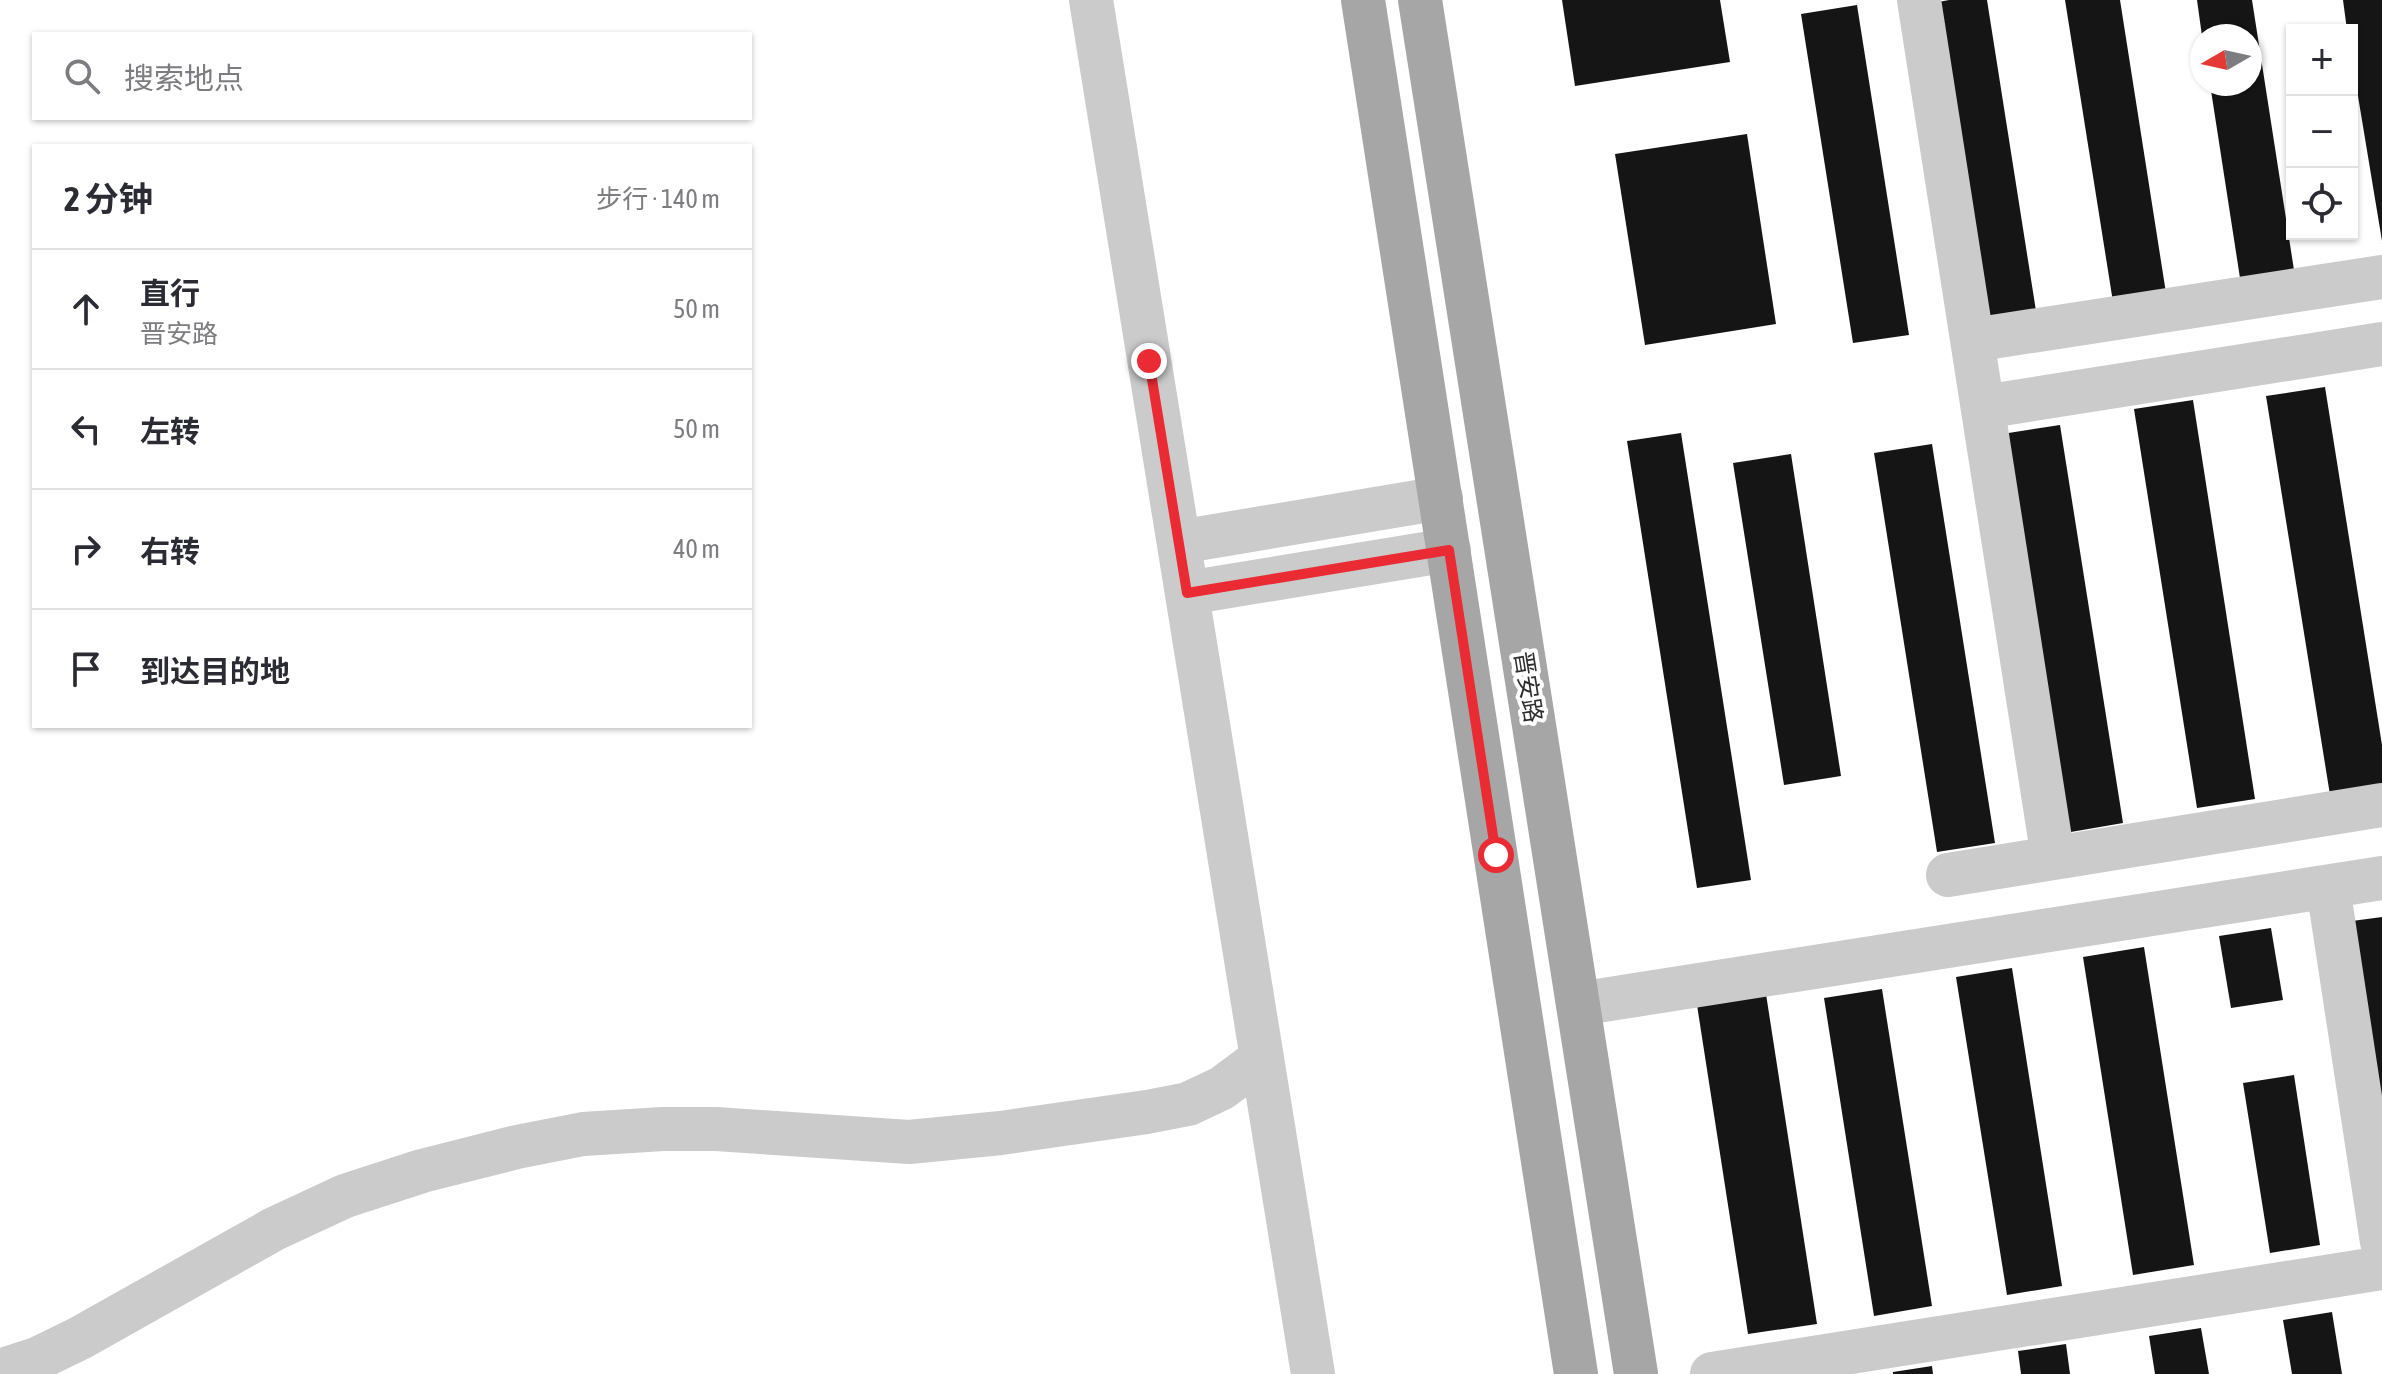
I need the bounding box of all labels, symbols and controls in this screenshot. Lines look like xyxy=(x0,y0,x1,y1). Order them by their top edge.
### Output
north arrow xyxy=(2190,24,2262,96)
map controls xyxy=(2286,24,2358,240)
button: + xyxy=(2286,24,2358,96)
search box xyxy=(32,32,752,120)
icon: search xyxy=(60,54,104,98)
text: 搜索地点 xyxy=(124,61,244,95)
button: − xyxy=(2286,96,2358,168)
button: locate xyxy=(2286,168,2358,240)
text: 2 分钟 xyxy=(64,179,153,218)
text: 步行 · 140 m xyxy=(596,184,720,214)
text: 直行 xyxy=(140,276,200,310)
icon: ahead xyxy=(64,287,108,331)
text: 50 m xyxy=(673,294,720,324)
text: 晋安路 xyxy=(140,319,218,349)
route end xyxy=(1131,343,1167,379)
icon: left xyxy=(64,407,108,451)
text: 左转 xyxy=(140,414,200,448)
text: 50 m xyxy=(673,414,720,444)
icon: right xyxy=(64,527,108,571)
text: 右转 xyxy=(140,534,200,568)
text: 40 m xyxy=(673,534,720,564)
icon: arrive xyxy=(64,647,108,691)
street label: 晋安路 xyxy=(1510,649,1547,725)
text: 到达目的地 xyxy=(140,654,290,688)
route start xyxy=(1478,837,1514,873)

